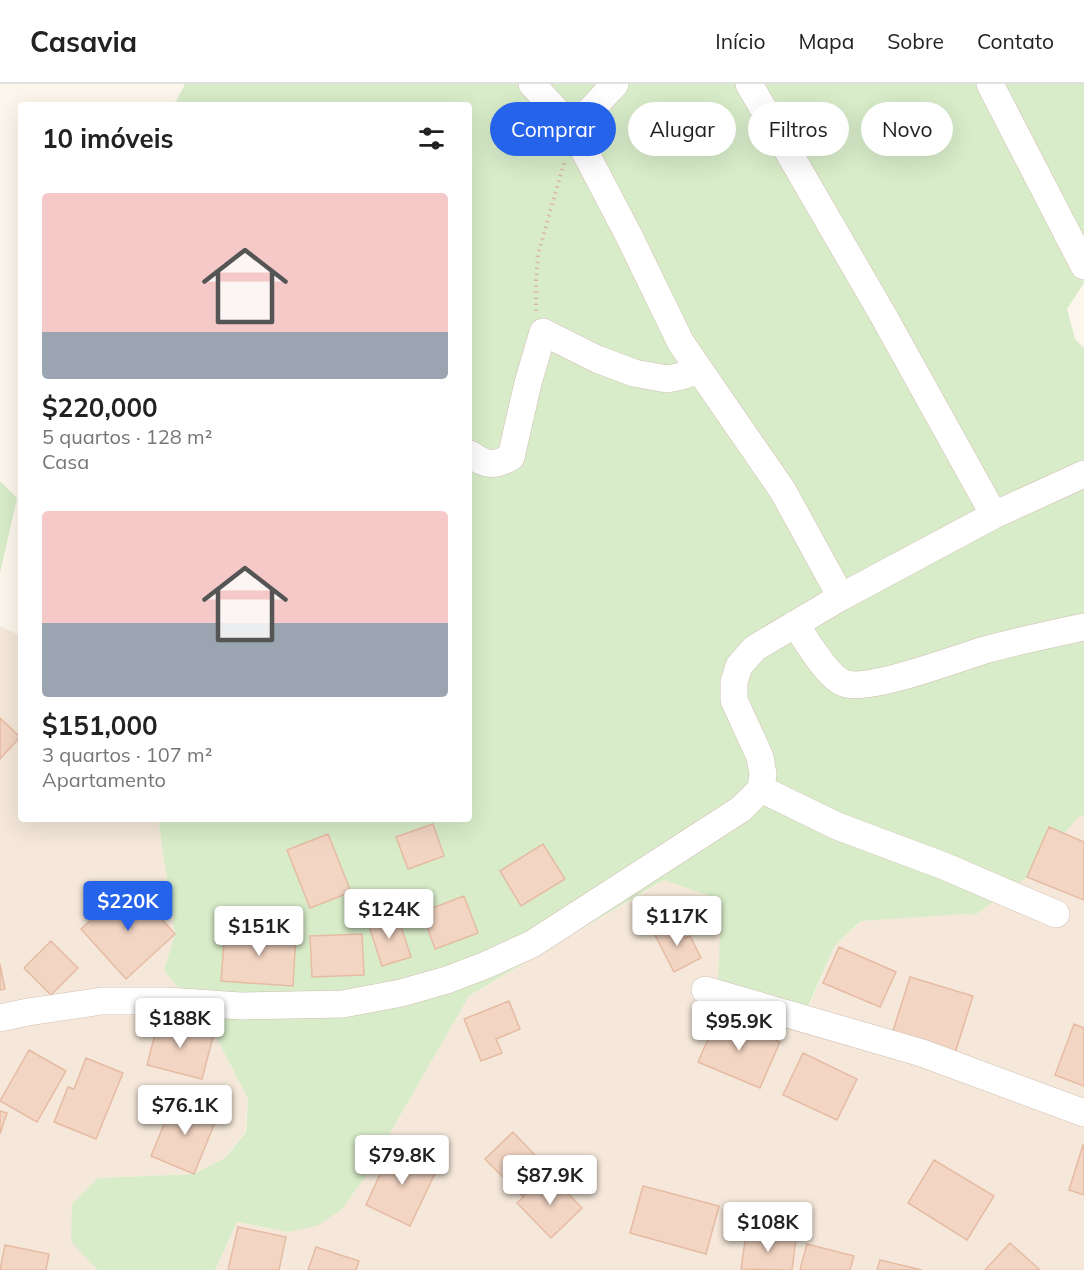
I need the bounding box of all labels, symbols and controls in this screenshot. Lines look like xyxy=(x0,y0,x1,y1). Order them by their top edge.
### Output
text: Casavia xyxy=(30,24,137,59)
text: Início xyxy=(715,28,765,54)
text: Mapa xyxy=(798,28,854,54)
text: Sobre xyxy=(887,28,944,54)
text: Contato xyxy=(977,28,1054,54)
chip: Comprar xyxy=(490,102,616,156)
chip: Alugar xyxy=(628,102,736,156)
chip: Filtros xyxy=(748,102,849,156)
chip: Novo xyxy=(861,102,953,156)
text: 10 imóveis xyxy=(42,122,174,155)
icon: filters xyxy=(415,122,448,155)
icon: home xyxy=(191,232,299,340)
text: $220,000 xyxy=(42,391,158,424)
text: 5 quartos · 128 m² xyxy=(42,424,212,449)
text: Casa xyxy=(42,449,89,474)
icon: home xyxy=(191,550,299,658)
text: $151,000 xyxy=(42,709,158,742)
text: 3 quartos · 107 m² xyxy=(42,742,212,767)
text: Apartamento xyxy=(42,767,166,792)
pin: $220K xyxy=(86,881,170,932)
text: $220K xyxy=(97,888,159,913)
pin: $124K xyxy=(347,889,431,940)
text: $124K xyxy=(358,896,420,921)
pin: $117K xyxy=(635,896,719,947)
text: $117K xyxy=(646,903,708,928)
pin: $151K xyxy=(217,906,301,957)
text: $151K xyxy=(228,913,290,938)
pin: $188K xyxy=(138,998,222,1049)
pin: $95.9K xyxy=(690,1001,788,1052)
text: $188K xyxy=(149,1005,211,1030)
text: $95.9K xyxy=(706,1008,772,1033)
pin: $76.1K xyxy=(136,1085,234,1136)
text: $76.1K xyxy=(152,1092,218,1117)
pin: $79.8K xyxy=(353,1135,451,1186)
text: $79.8K xyxy=(369,1142,435,1167)
pin: $87.9K xyxy=(501,1155,599,1206)
text: $87.9K xyxy=(517,1162,583,1187)
pin: $108K xyxy=(726,1202,810,1253)
text: $108K xyxy=(737,1209,799,1234)

